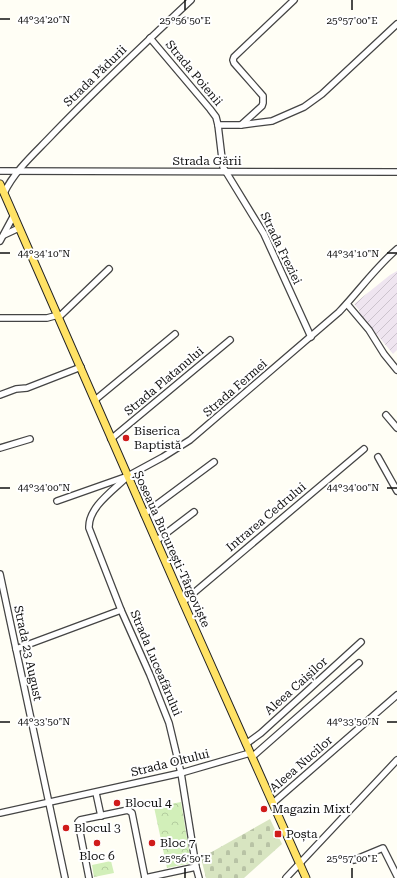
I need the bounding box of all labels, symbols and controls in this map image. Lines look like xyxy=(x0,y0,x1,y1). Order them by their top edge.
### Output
text: 44°34'20"N xyxy=(18,14,70,25)
text: 25°56'50"E xyxy=(159,15,211,26)
text: 25°57'00"E xyxy=(326,15,378,26)
street label: Strada Poienii xyxy=(163,37,225,109)
street label: Strada Pădurii xyxy=(61,42,129,109)
street label: Strada Gării xyxy=(173,154,242,168)
street label: Strada Freziei xyxy=(257,210,305,287)
text: 44°34'10"N xyxy=(18,248,70,259)
text: 44°34'10"N xyxy=(327,248,379,259)
street label: Strada Platanului xyxy=(122,344,207,418)
street label: Strada Fermei xyxy=(200,356,270,419)
place label: Biserica Baptistă xyxy=(134,424,182,452)
marker: Biserica Baptistă xyxy=(121,433,131,443)
street label: Șoseaua București-Târgoviște xyxy=(130,468,213,630)
street label: Intrarea Cedrului xyxy=(223,480,309,554)
text: 44°34'00"N xyxy=(18,482,70,493)
text: 44°34'00"N xyxy=(327,482,379,493)
street label: Strada 23 August xyxy=(11,604,45,702)
street label: Strada Luceafărului xyxy=(127,608,185,718)
street label: Aleea Caișilor xyxy=(262,654,331,719)
text: 44°33'50"N xyxy=(18,716,70,727)
text: 44°33'50"N xyxy=(327,716,379,727)
street label: Aleea Nucilor xyxy=(267,733,335,795)
street label: Strada Oltului xyxy=(129,746,211,780)
place label: Blocul 4 xyxy=(125,796,172,810)
marker: Blocul 4 xyxy=(112,798,122,808)
place label: Magazin Mixt xyxy=(272,802,351,816)
marker: Magazin Mixt xyxy=(259,804,269,814)
place label: Blocul 3 xyxy=(74,821,121,835)
marker: Blocul 3 xyxy=(61,823,71,833)
place label: Poșta xyxy=(286,827,318,842)
marker: Poșta xyxy=(273,829,283,839)
place label: Bloc 7 xyxy=(160,836,196,850)
marker: Bloc 6 xyxy=(92,838,102,848)
marker: Bloc 7 xyxy=(147,838,157,848)
place label: Bloc 6 xyxy=(79,849,115,863)
text: 25°56'50"E xyxy=(159,853,211,864)
text: 25°57'00"E xyxy=(326,853,378,864)

